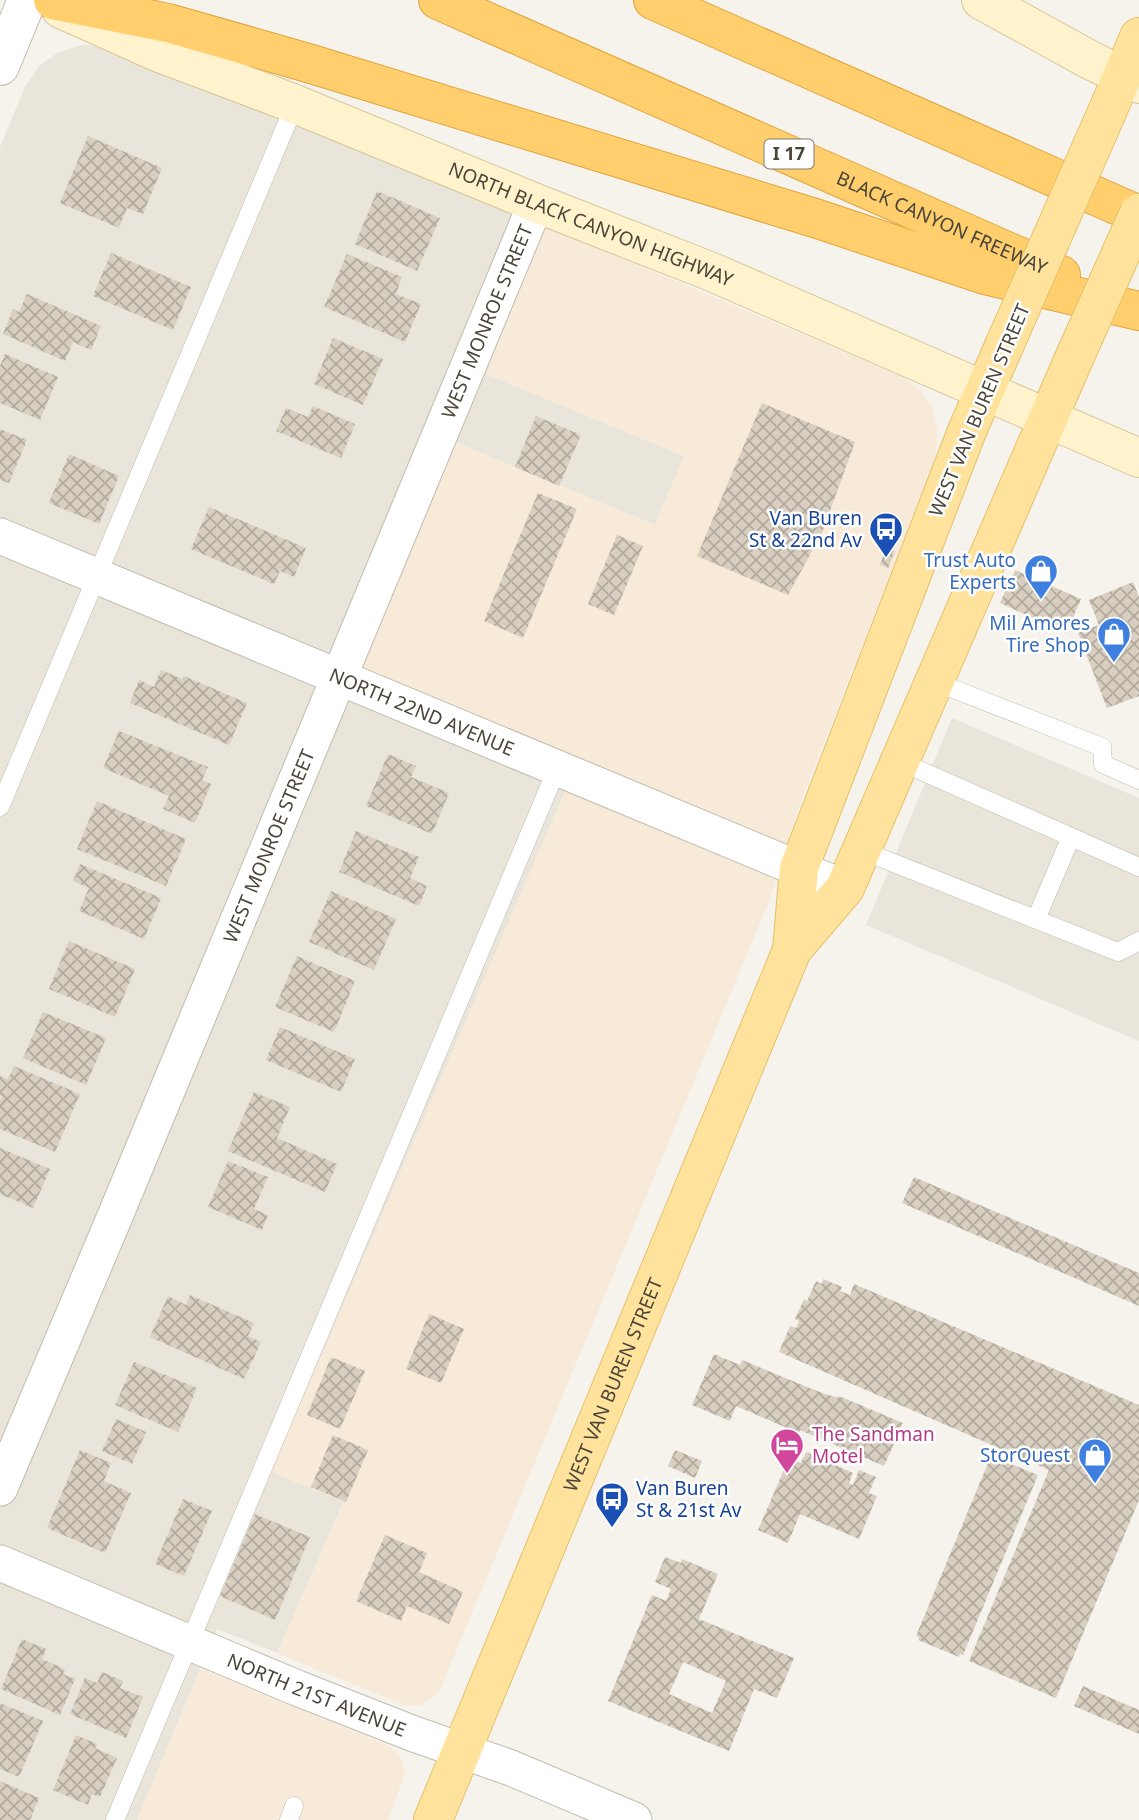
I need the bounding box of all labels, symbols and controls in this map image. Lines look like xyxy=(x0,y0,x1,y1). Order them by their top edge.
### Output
road number: I 17 xyxy=(764,140,814,168)
street label: NORTH BLACK CANYON HIGHWAY xyxy=(445,156,737,293)
street label: BLACK CANYON FREEWAY xyxy=(833,165,1052,280)
street label: WEST MONROE STREET xyxy=(435,220,539,422)
street label: WEST VAN BUREN STREET xyxy=(922,299,1036,520)
place label: Van Buren St & 22nd Av xyxy=(749,505,862,553)
bus stop icon: Van Buren St & 22nd Av xyxy=(867,510,905,559)
place label: Trust Auto Experts xyxy=(924,547,1016,595)
shop icon: Trust Auto Experts xyxy=(1022,552,1060,601)
place label: Mil Amores Tire Shop xyxy=(989,610,1090,658)
shop icon: Mil Amores Tire Shop xyxy=(1095,615,1133,664)
street label: NORTH 22ND AVENUE xyxy=(325,662,518,762)
street label: WEST MONROE STREET xyxy=(217,745,321,947)
street label: WEST VAN BUREN STREET xyxy=(557,1273,669,1495)
place label: The Sandman Motel xyxy=(812,1421,935,1469)
hotel icon: The Sandman Motel xyxy=(768,1426,806,1475)
shop icon: StorQuest xyxy=(1076,1436,1114,1485)
place label: StorQuest xyxy=(980,1442,1070,1468)
place label: Van Buren St & 21st Av xyxy=(636,1475,742,1523)
bus stop icon: Van Buren St & 21st Av xyxy=(593,1480,631,1529)
street label: NORTH 21ST AVENUE xyxy=(223,1647,410,1743)

